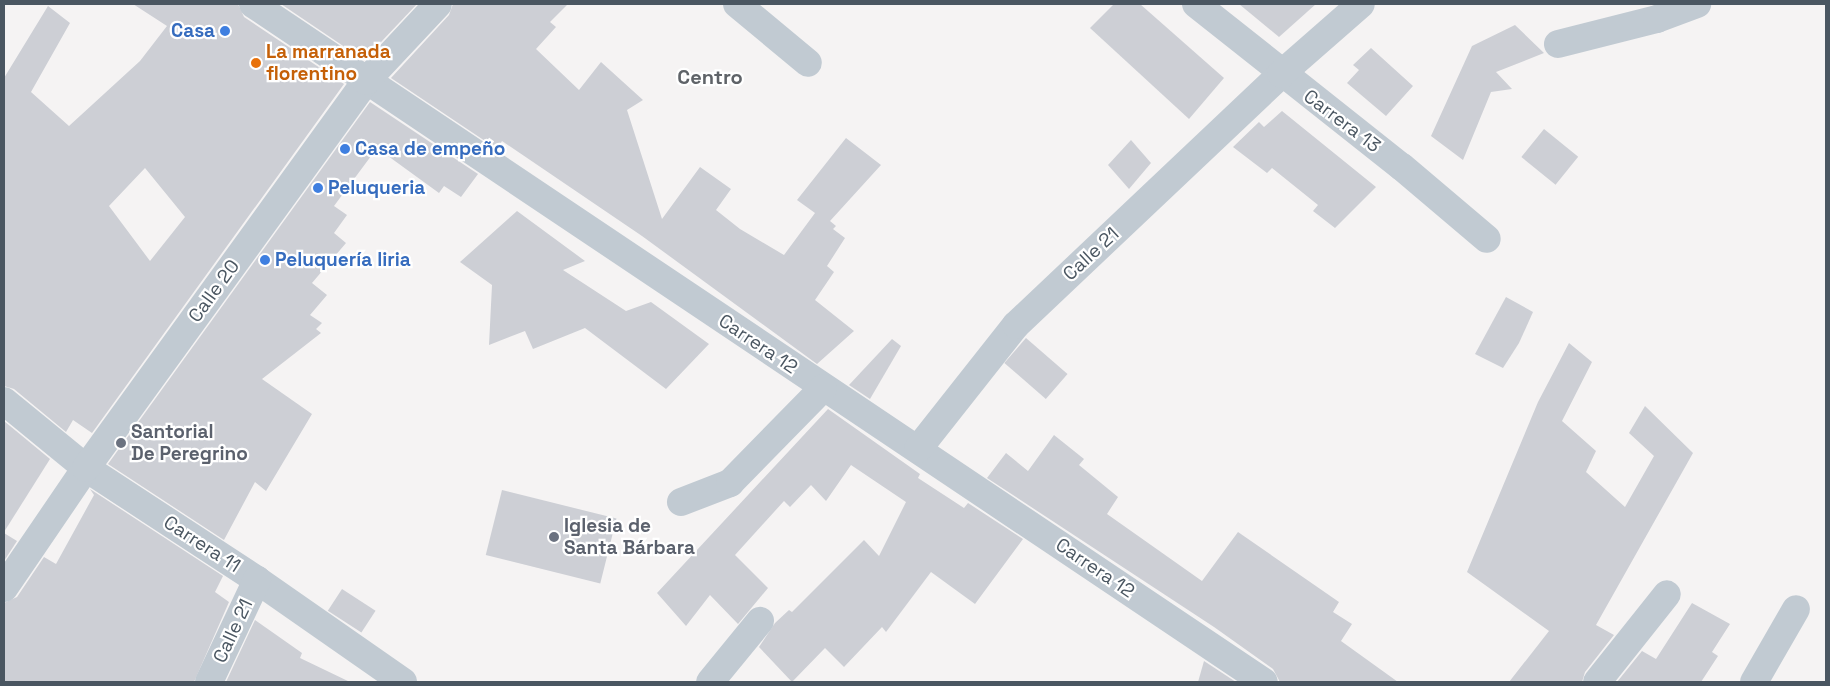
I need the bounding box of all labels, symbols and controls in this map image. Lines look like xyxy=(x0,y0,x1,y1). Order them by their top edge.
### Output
place label: Casa xyxy=(171,20,215,42)
marker: Casa xyxy=(219,25,231,37)
place label: La marranada florentino xyxy=(266,41,391,85)
marker: La marranada florentino xyxy=(250,57,262,69)
district label: Centro xyxy=(677,65,743,89)
street label: Carrera 13 xyxy=(1299,85,1385,157)
place label: Casa de empeño xyxy=(355,138,505,160)
marker: Casa de empeño xyxy=(339,143,351,155)
place label: Peluqueria xyxy=(328,177,425,199)
marker: Peluqueria xyxy=(312,182,324,194)
street label: Calle 21 xyxy=(1058,222,1124,286)
place label: Peluquería liria xyxy=(275,249,411,271)
marker: Peluquería liria xyxy=(259,254,271,266)
street label: Calle 20 xyxy=(184,255,244,327)
street label: Carrera 12 xyxy=(714,309,802,379)
place label: Santorial De Peregrino xyxy=(131,421,248,465)
marker: Santorial De Peregrino xyxy=(115,437,127,449)
street label: Carrera 11 xyxy=(159,511,245,577)
place label: Iglesia de Santa Bárbara xyxy=(564,515,695,559)
marker: Iglesia de Santa Bárbara xyxy=(548,531,560,543)
street label: Carrera 12 xyxy=(1051,533,1139,603)
street label: Calle 21 xyxy=(208,595,258,667)

